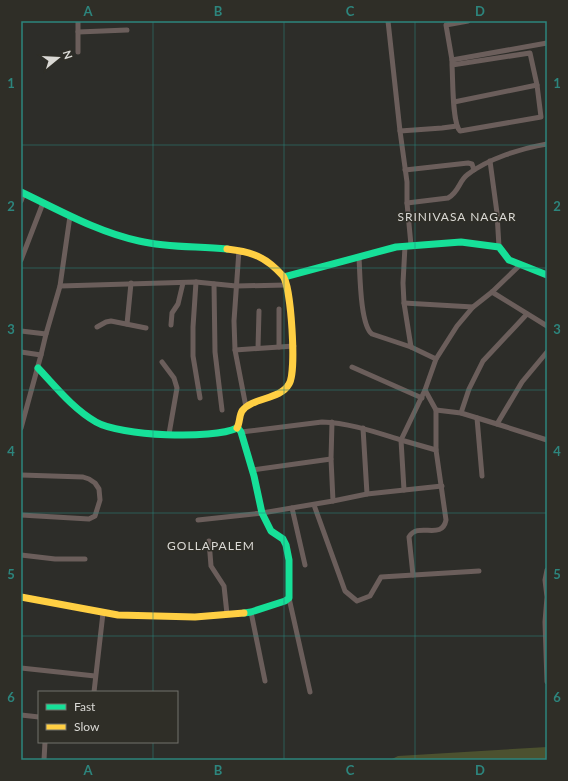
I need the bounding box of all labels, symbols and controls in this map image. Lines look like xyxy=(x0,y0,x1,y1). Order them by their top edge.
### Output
text: A xyxy=(82,3,93,19)
text: B xyxy=(214,3,223,19)
text: C xyxy=(346,3,355,19)
text: D xyxy=(475,3,485,19)
north arrow xyxy=(38,38,78,78)
text: N xyxy=(60,49,75,61)
text: 1 xyxy=(7,75,15,91)
text: 1 xyxy=(553,75,561,91)
text: 2 xyxy=(7,198,15,214)
text: 2 xyxy=(553,198,561,214)
district label: SRINIVASA NAGAR xyxy=(397,209,517,224)
text: 3 xyxy=(7,321,15,337)
text: 3 xyxy=(553,321,561,337)
text: 4 xyxy=(7,443,15,459)
text: 4 xyxy=(553,443,561,459)
district label: GOLLAPALEM xyxy=(167,538,255,553)
text: 5 xyxy=(7,566,15,582)
text: 5 xyxy=(553,566,561,582)
text: 6 xyxy=(7,689,15,705)
text: 6 xyxy=(553,689,561,705)
legend xyxy=(38,691,178,743)
text: Fast xyxy=(74,699,96,714)
text: Slow xyxy=(74,719,100,734)
text: A xyxy=(82,762,93,778)
text: B xyxy=(214,762,223,778)
text: C xyxy=(346,762,355,778)
text: D xyxy=(475,762,485,778)

